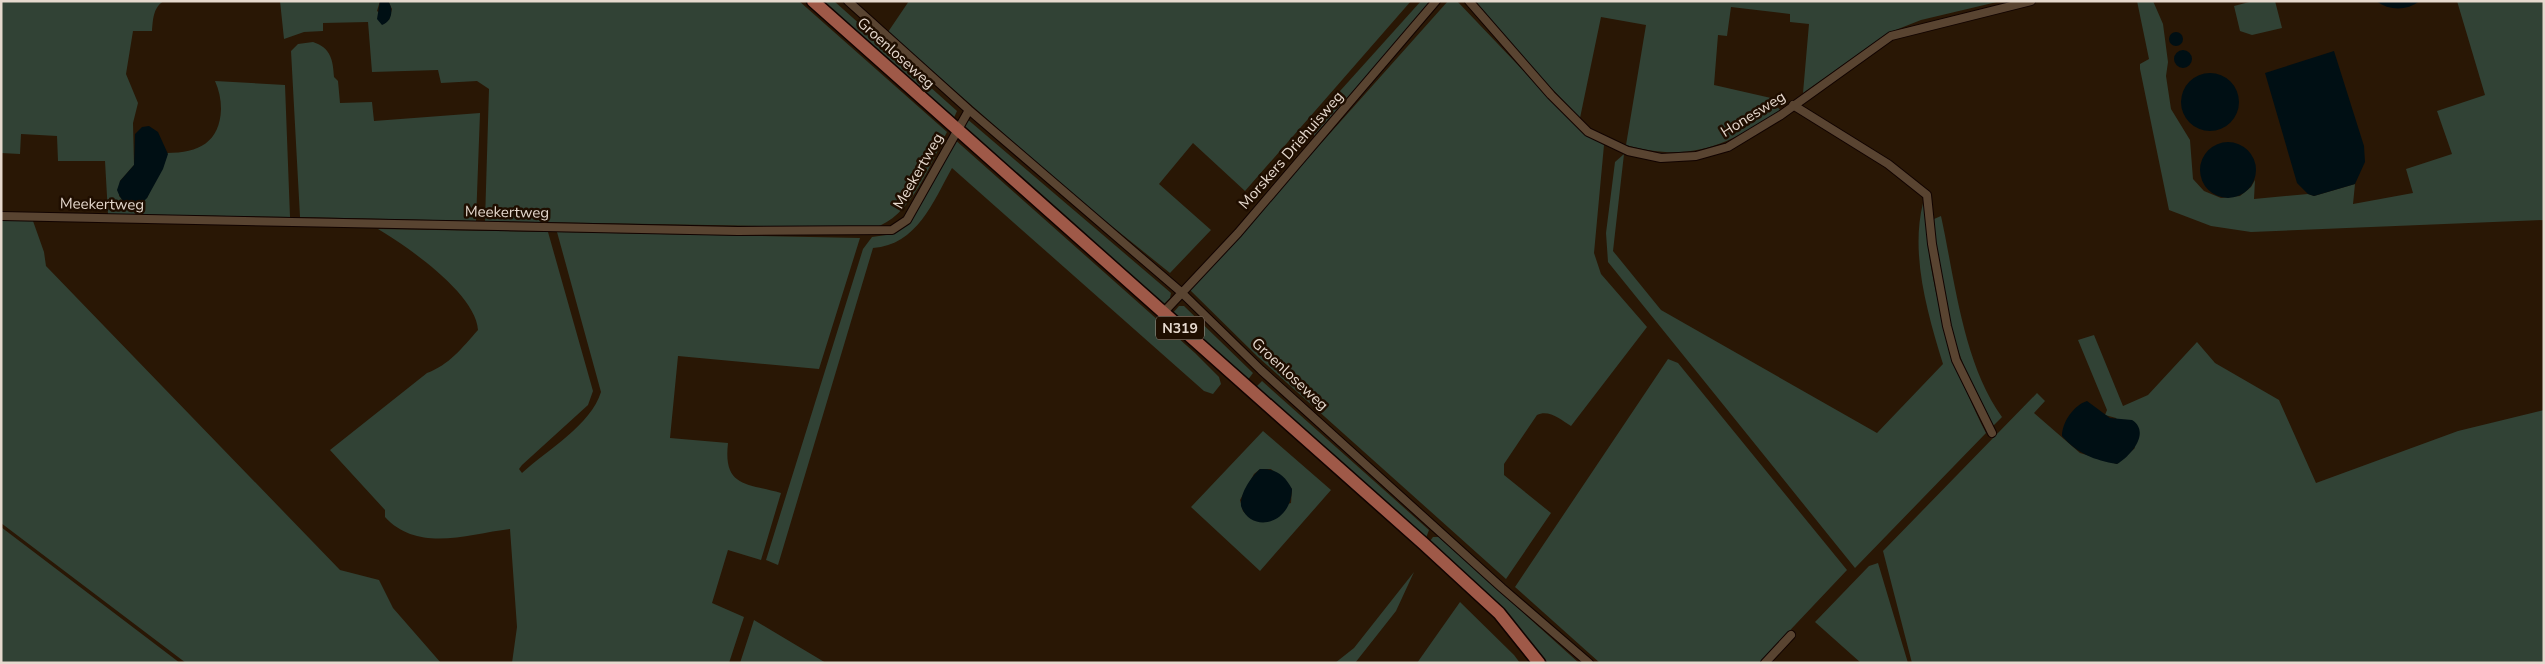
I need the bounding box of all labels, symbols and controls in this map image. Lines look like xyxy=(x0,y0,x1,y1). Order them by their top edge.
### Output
street label: Groenloseweg xyxy=(853,13,939,93)
street label: Honesweg xyxy=(1717,86,1789,142)
street label: Morskers Driehuisweg xyxy=(1234,87,1348,213)
street label: Meekertweg xyxy=(888,129,948,213)
street label: Meekertweg xyxy=(60,193,144,215)
street label: Meekertweg xyxy=(465,201,549,223)
road number: N319 xyxy=(1156,316,1204,339)
street label: Groenloseweg xyxy=(1247,333,1333,415)

